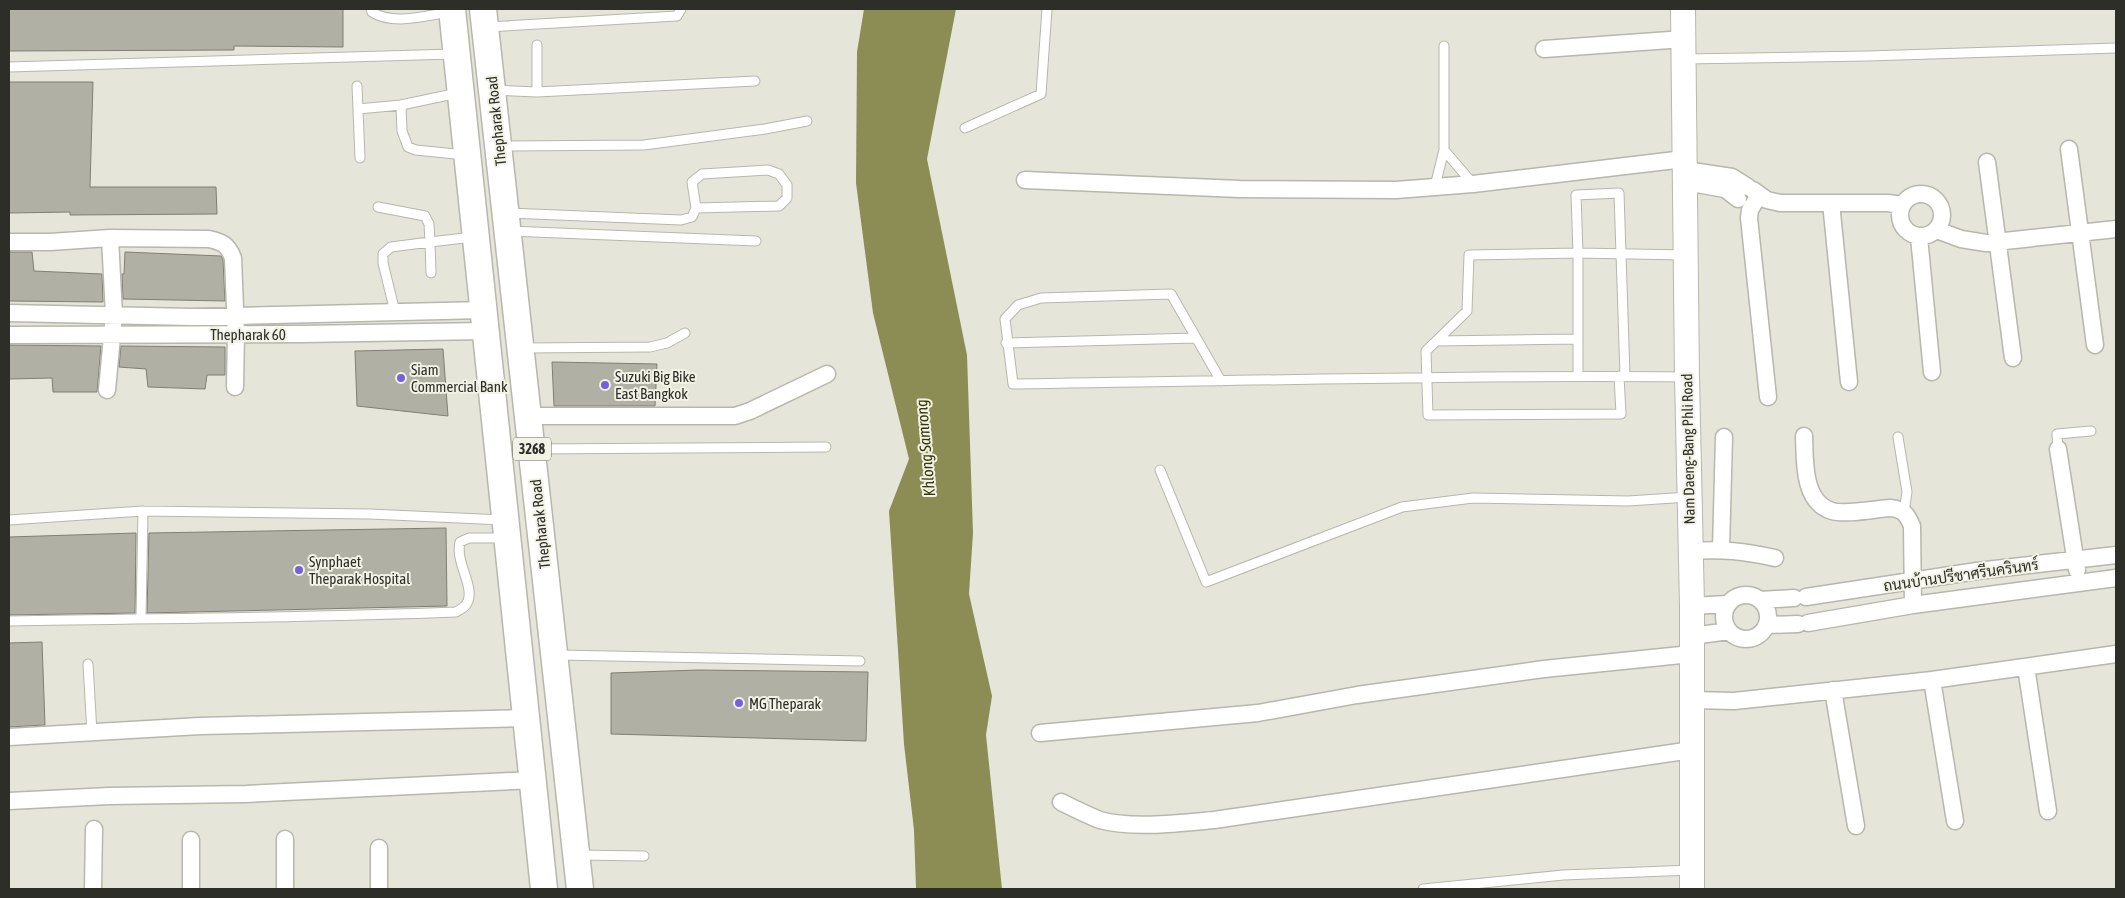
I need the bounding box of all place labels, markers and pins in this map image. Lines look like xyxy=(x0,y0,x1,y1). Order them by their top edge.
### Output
place label: Siam Commercial Bank xyxy=(411,361,508,395)
place label: Suzuki Big Bike East Bangkok xyxy=(615,368,696,402)
marker: Siam Commercial Bank xyxy=(395,372,407,384)
marker: Suzuki Big Bike East Bangkok xyxy=(599,379,611,391)
place label: Synphaet Theparak Hospital xyxy=(309,553,410,587)
marker: Synphaet Theparak Hospital xyxy=(293,564,305,576)
place label: MG Theparak xyxy=(749,695,822,712)
marker: MG Theparak xyxy=(733,697,745,709)

